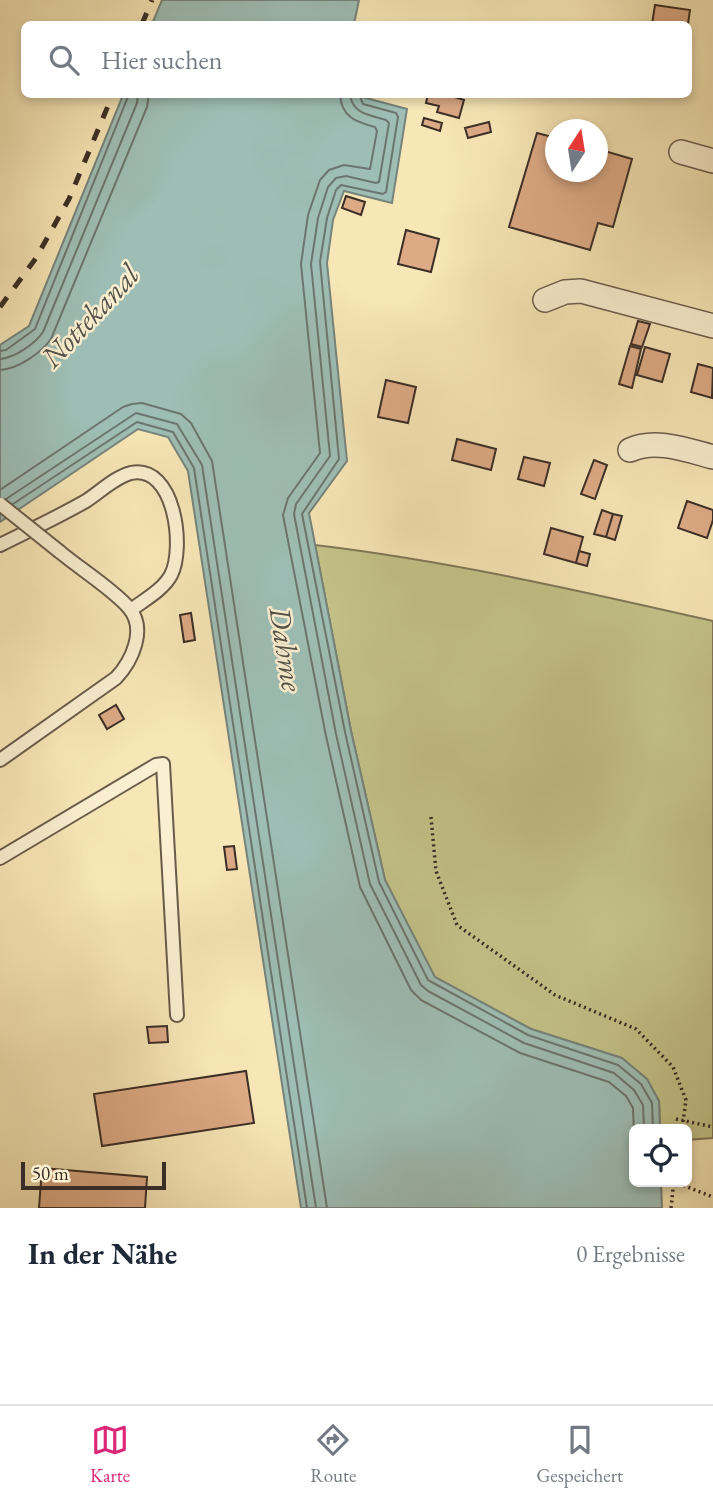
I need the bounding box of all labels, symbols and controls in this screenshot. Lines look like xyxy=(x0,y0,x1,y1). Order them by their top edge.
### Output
search box xyxy=(21,21,692,98)
icon: search xyxy=(45,41,83,79)
text: Hier suchen xyxy=(101,43,222,77)
north arrow xyxy=(545,119,608,182)
water label: Nottekanal xyxy=(31,255,148,376)
water label: Dahme xyxy=(260,603,313,695)
map controls xyxy=(629,1124,692,1187)
button: locate xyxy=(629,1124,692,1187)
scale bar xyxy=(21,1159,166,1191)
text: 50 m xyxy=(32,1161,69,1186)
text: In der Nähe xyxy=(28,1234,177,1273)
text: 0 Ergebnisse xyxy=(576,1239,685,1269)
tab: Karte xyxy=(90,1421,130,1488)
tab: Route xyxy=(310,1421,357,1488)
tab: Gespeichert xyxy=(536,1421,623,1488)

